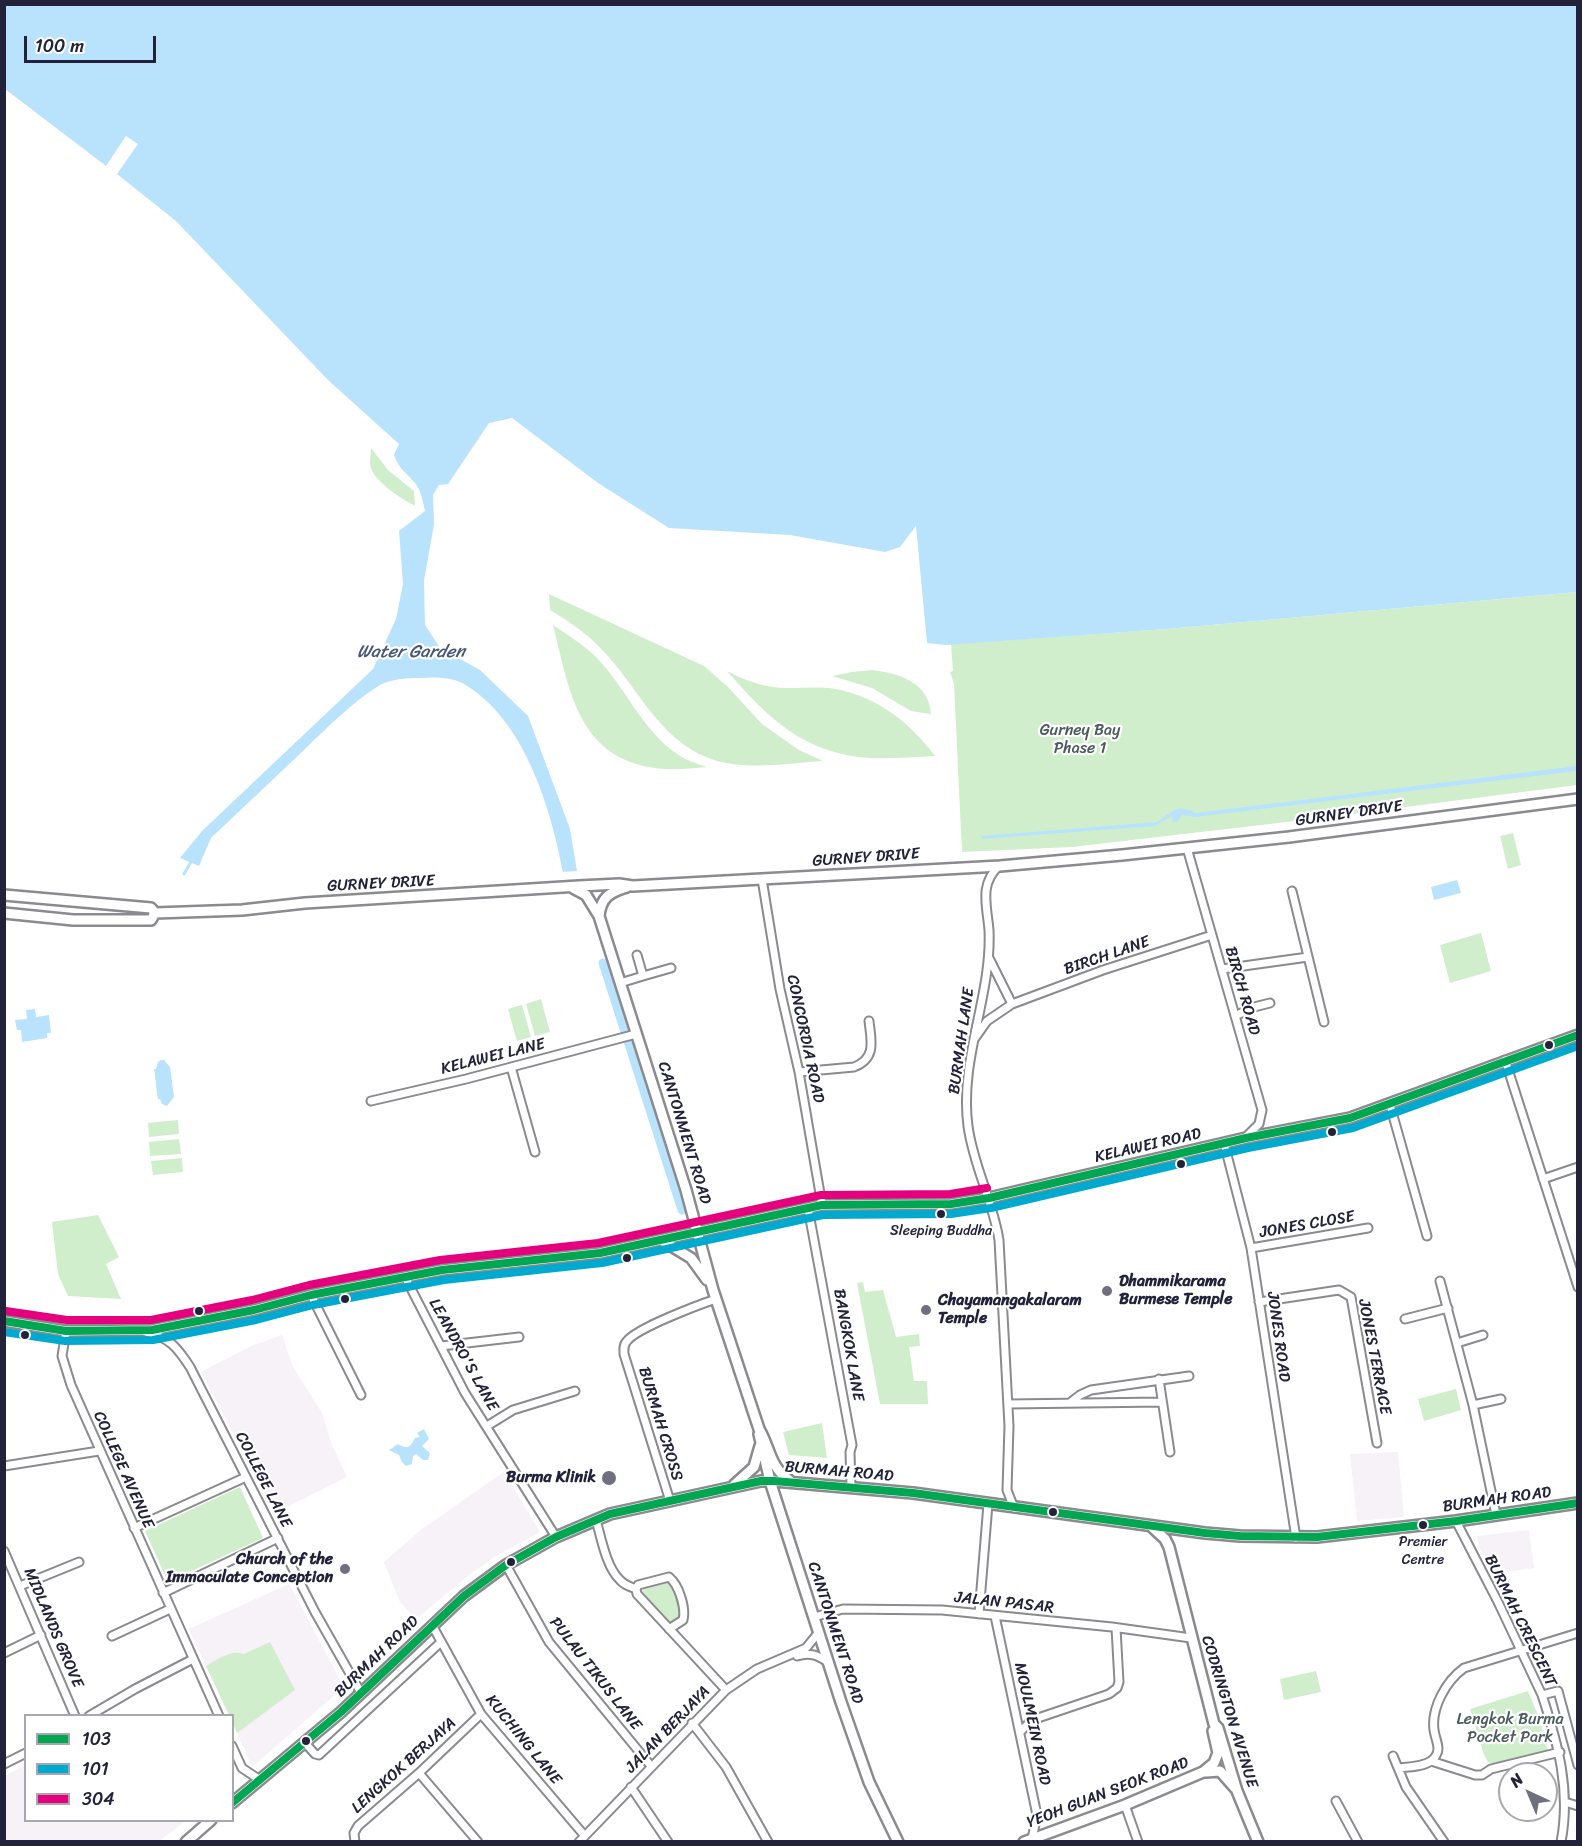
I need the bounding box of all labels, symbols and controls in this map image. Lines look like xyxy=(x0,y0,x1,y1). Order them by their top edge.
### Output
scale bar xyxy=(27,24,159,62)
text: 100 m xyxy=(35,30,84,62)
water label: Water Garden xyxy=(357,641,465,663)
park label: Gurney Bay Phase 1 xyxy=(1040,721,1120,759)
street label: GURNEY DRIVE xyxy=(1294,797,1404,831)
street label: GURNEY DRIVE xyxy=(812,845,920,871)
street label: GURNEY DRIVE xyxy=(327,872,435,896)
street label: BIRCH LANE xyxy=(1062,932,1152,980)
street label: BIRCH ROAD xyxy=(1220,944,1264,1038)
street label: CONCORDIA ROAD xyxy=(782,973,828,1105)
street label: BURMAH LANE xyxy=(945,987,979,1095)
street label: KELAWEI LANE xyxy=(439,1035,547,1079)
unlabelled marker xyxy=(1543,1039,1555,1051)
street label: CANTONMENT ROAD xyxy=(653,1059,715,1207)
street label: KELAWEI ROAD xyxy=(1093,1124,1203,1168)
unlabelled marker xyxy=(1326,1126,1338,1138)
unlabelled marker xyxy=(1175,1158,1187,1170)
street label: JONES CLOSE xyxy=(1258,1207,1356,1243)
marker: Sleeping Buddha xyxy=(935,1208,947,1220)
place label: Sleeping Buddha xyxy=(890,1223,992,1239)
unlabelled marker xyxy=(621,1252,633,1264)
place label: Dhammikarama Burmese Temple xyxy=(1119,1272,1232,1310)
marker: Dhammikarama Burmese Temple xyxy=(1100,1284,1114,1298)
street label: BANGKOK LANE xyxy=(829,1287,867,1403)
place label: Chayamangakalaram Temple xyxy=(938,1291,1082,1329)
street label: JONES ROAD xyxy=(1262,1291,1294,1383)
unlabelled marker xyxy=(339,1293,351,1305)
street label: LEANDRO'S LANE xyxy=(424,1295,502,1415)
street label: JONES TERRACE xyxy=(1353,1298,1395,1416)
marker: Chayamangakalaram Temple xyxy=(919,1303,933,1317)
unlabelled marker xyxy=(193,1305,205,1317)
unlabelled marker xyxy=(19,1329,31,1341)
street label: BURMAH CROSS xyxy=(634,1365,686,1483)
street label: COLLEGE AVENUE xyxy=(89,1408,157,1532)
street label: COLLEGE LANE xyxy=(231,1429,295,1531)
street label: BURMAH ROAD xyxy=(784,1458,894,1486)
place label: Burma Klinik xyxy=(506,1468,596,1488)
marker: Burma Klinik xyxy=(600,1469,618,1487)
street label: BURMAH ROAD xyxy=(1442,1483,1552,1517)
unlabelled marker xyxy=(1047,1506,1059,1518)
marker: Premier Centre xyxy=(1417,1519,1429,1531)
place label: Premier Centre xyxy=(1399,1534,1447,1566)
place label: Church of the Immaculate Conception xyxy=(166,1550,333,1588)
street label: BURMAH CRESCENT xyxy=(1480,1552,1560,1690)
unlabelled marker xyxy=(505,1556,517,1568)
street label: CANTONMENT ROAD xyxy=(803,1560,867,1706)
marker: Church of the Immaculate Conception xyxy=(338,1562,352,1576)
street label: MIDLANDS GROVE xyxy=(19,1565,87,1691)
street label: JALAN PASAR xyxy=(953,1588,1055,1618)
street label: BURMAH ROAD xyxy=(331,1612,423,1702)
street label: PULAU TIKUS LANE xyxy=(545,1614,645,1734)
street label: CODRINGTON AVENUE xyxy=(1197,1634,1261,1790)
street label: MOULMEIN ROAD xyxy=(1010,1661,1054,1787)
street label: JALAN BERJAYA xyxy=(622,1682,714,1778)
street label: KUCHING LANE xyxy=(481,1691,565,1789)
park label: Lengkok Burma Pocket Park xyxy=(1456,1710,1564,1748)
legend xyxy=(24,1714,234,1822)
street label: LENGKOK BERJAYA xyxy=(348,1714,460,1818)
text: 103 xyxy=(82,1723,111,1755)
unlabelled marker xyxy=(300,1735,312,1747)
text: 101 xyxy=(82,1753,109,1785)
street label: YEOH GUAN SEOK ROAD xyxy=(1024,1753,1192,1833)
north arrow xyxy=(1498,1762,1558,1822)
text: N xyxy=(1502,1766,1531,1794)
text: 304 xyxy=(82,1783,115,1815)

